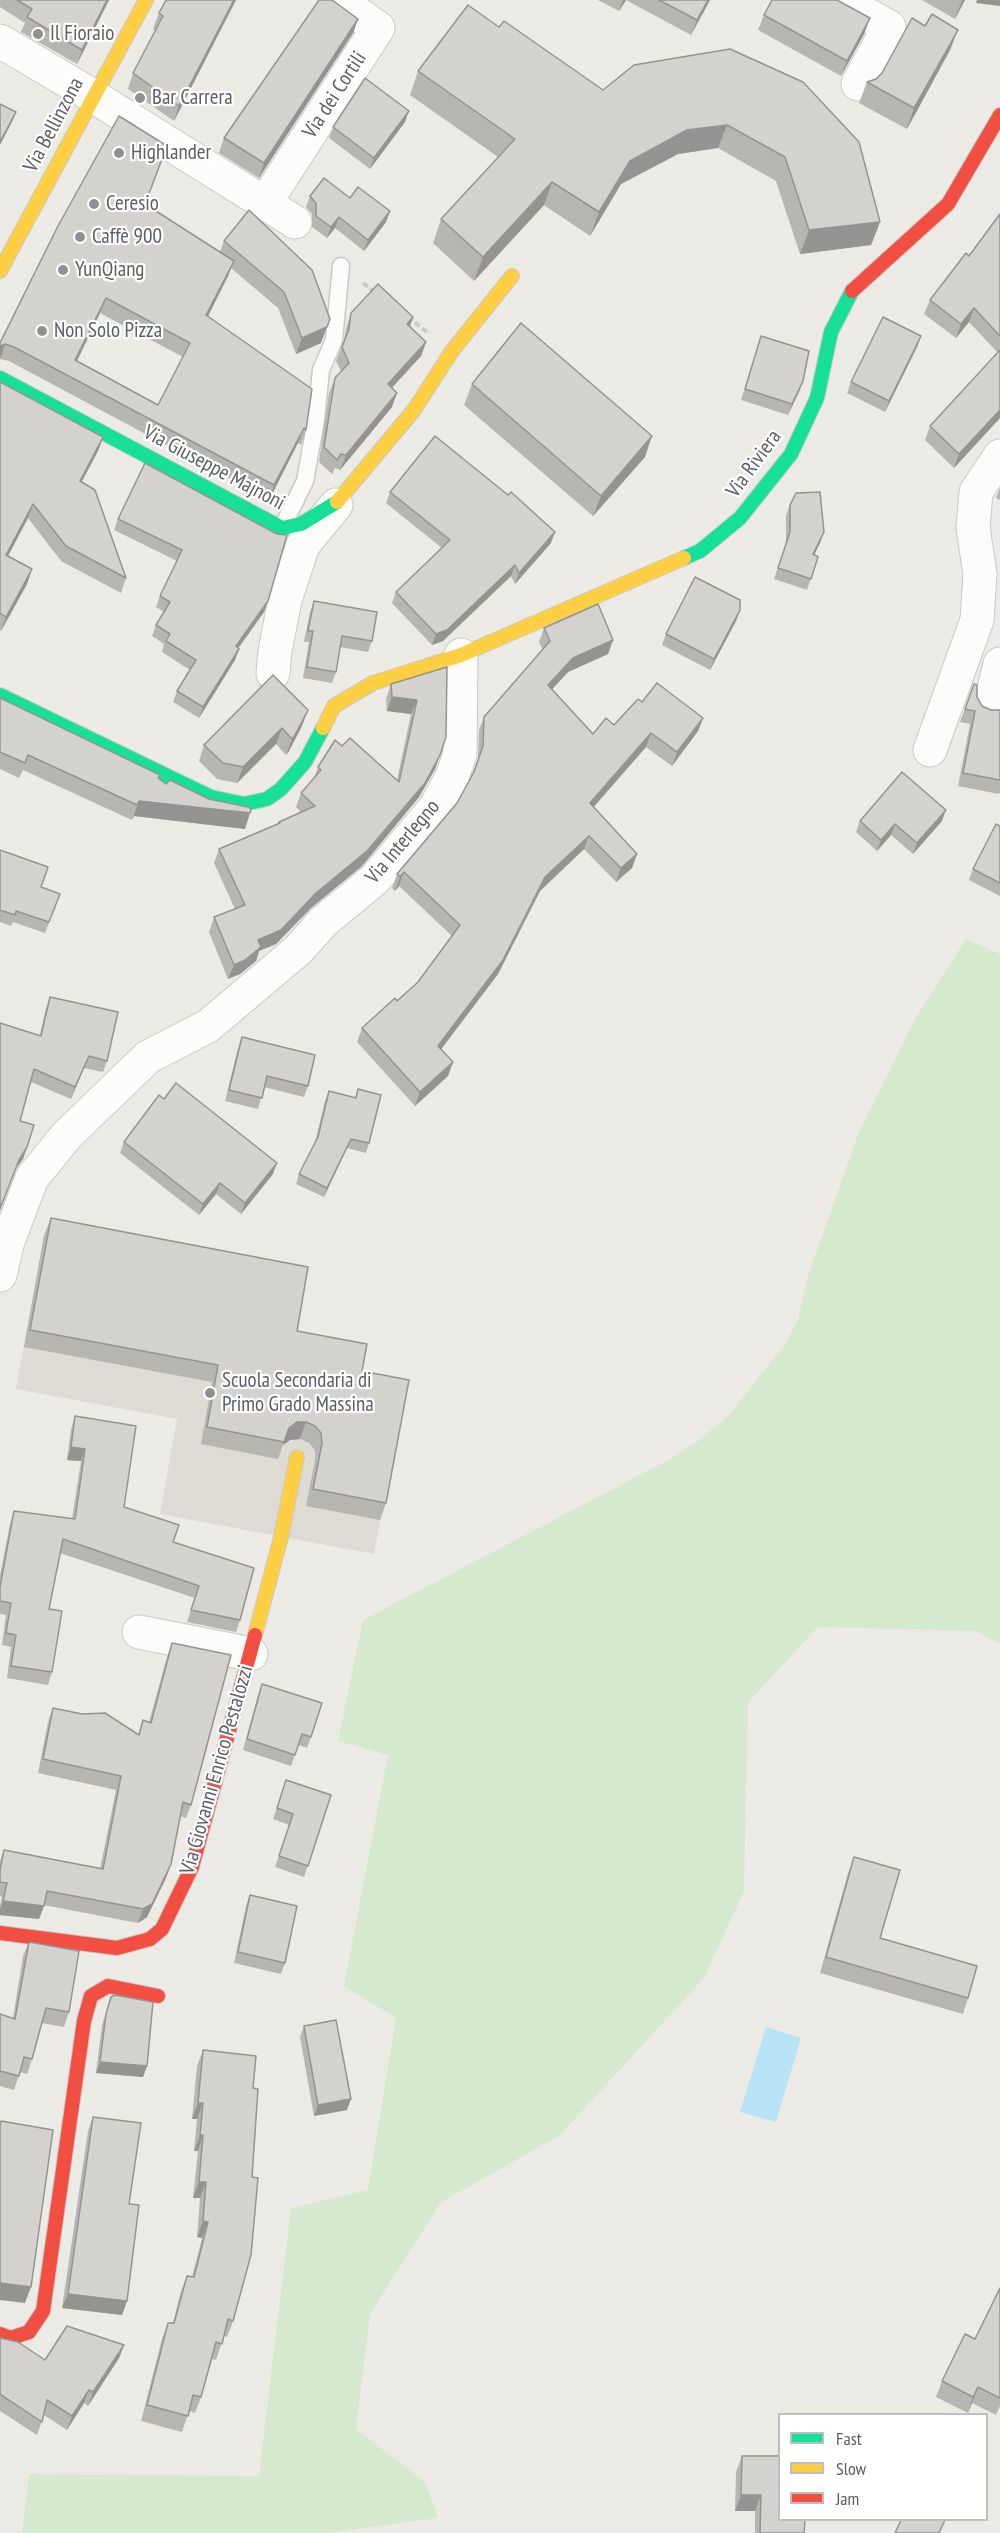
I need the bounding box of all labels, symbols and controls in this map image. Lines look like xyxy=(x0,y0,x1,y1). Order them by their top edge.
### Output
place label: Il Fioraio xyxy=(50,21,114,47)
marker: Il Fioraio xyxy=(31,27,45,41)
street label: Via dei Cortili xyxy=(298,47,372,143)
street label: Via Bellinzona xyxy=(19,73,89,177)
place label: Bar Carrera xyxy=(152,85,233,111)
marker: Bar Carrera xyxy=(133,91,147,105)
place label: Highlander xyxy=(131,140,211,166)
marker: Highlander xyxy=(112,146,126,160)
place label: Ceresio xyxy=(106,191,159,217)
marker: Ceresio xyxy=(87,197,101,211)
place label: Caffè 900 xyxy=(92,224,162,250)
marker: Caffè 900 xyxy=(73,230,87,244)
place label: YunQiang xyxy=(75,257,144,283)
marker: YunQiang xyxy=(56,263,70,277)
place label: Non Solo Pizza xyxy=(54,318,162,344)
marker: Non Solo Pizza xyxy=(35,324,49,338)
street label: Via Giuseppe Majnoni xyxy=(139,420,289,516)
street label: Via Riviera xyxy=(721,425,787,503)
street label: Via Interlegno xyxy=(361,795,445,889)
place label: Scuola Secondaria di Primo Grado Massina xyxy=(222,1368,374,1418)
marker: Scuola Secondaria di Primo Grado Massina xyxy=(203,1386,217,1400)
street label: Via Giovanni Enrico Pestalozzi xyxy=(175,1663,259,1877)
legend xyxy=(778,2413,988,2521)
text: Fast xyxy=(836,2427,862,2450)
text: Slow xyxy=(836,2457,866,2480)
text: Jam xyxy=(836,2487,859,2510)

